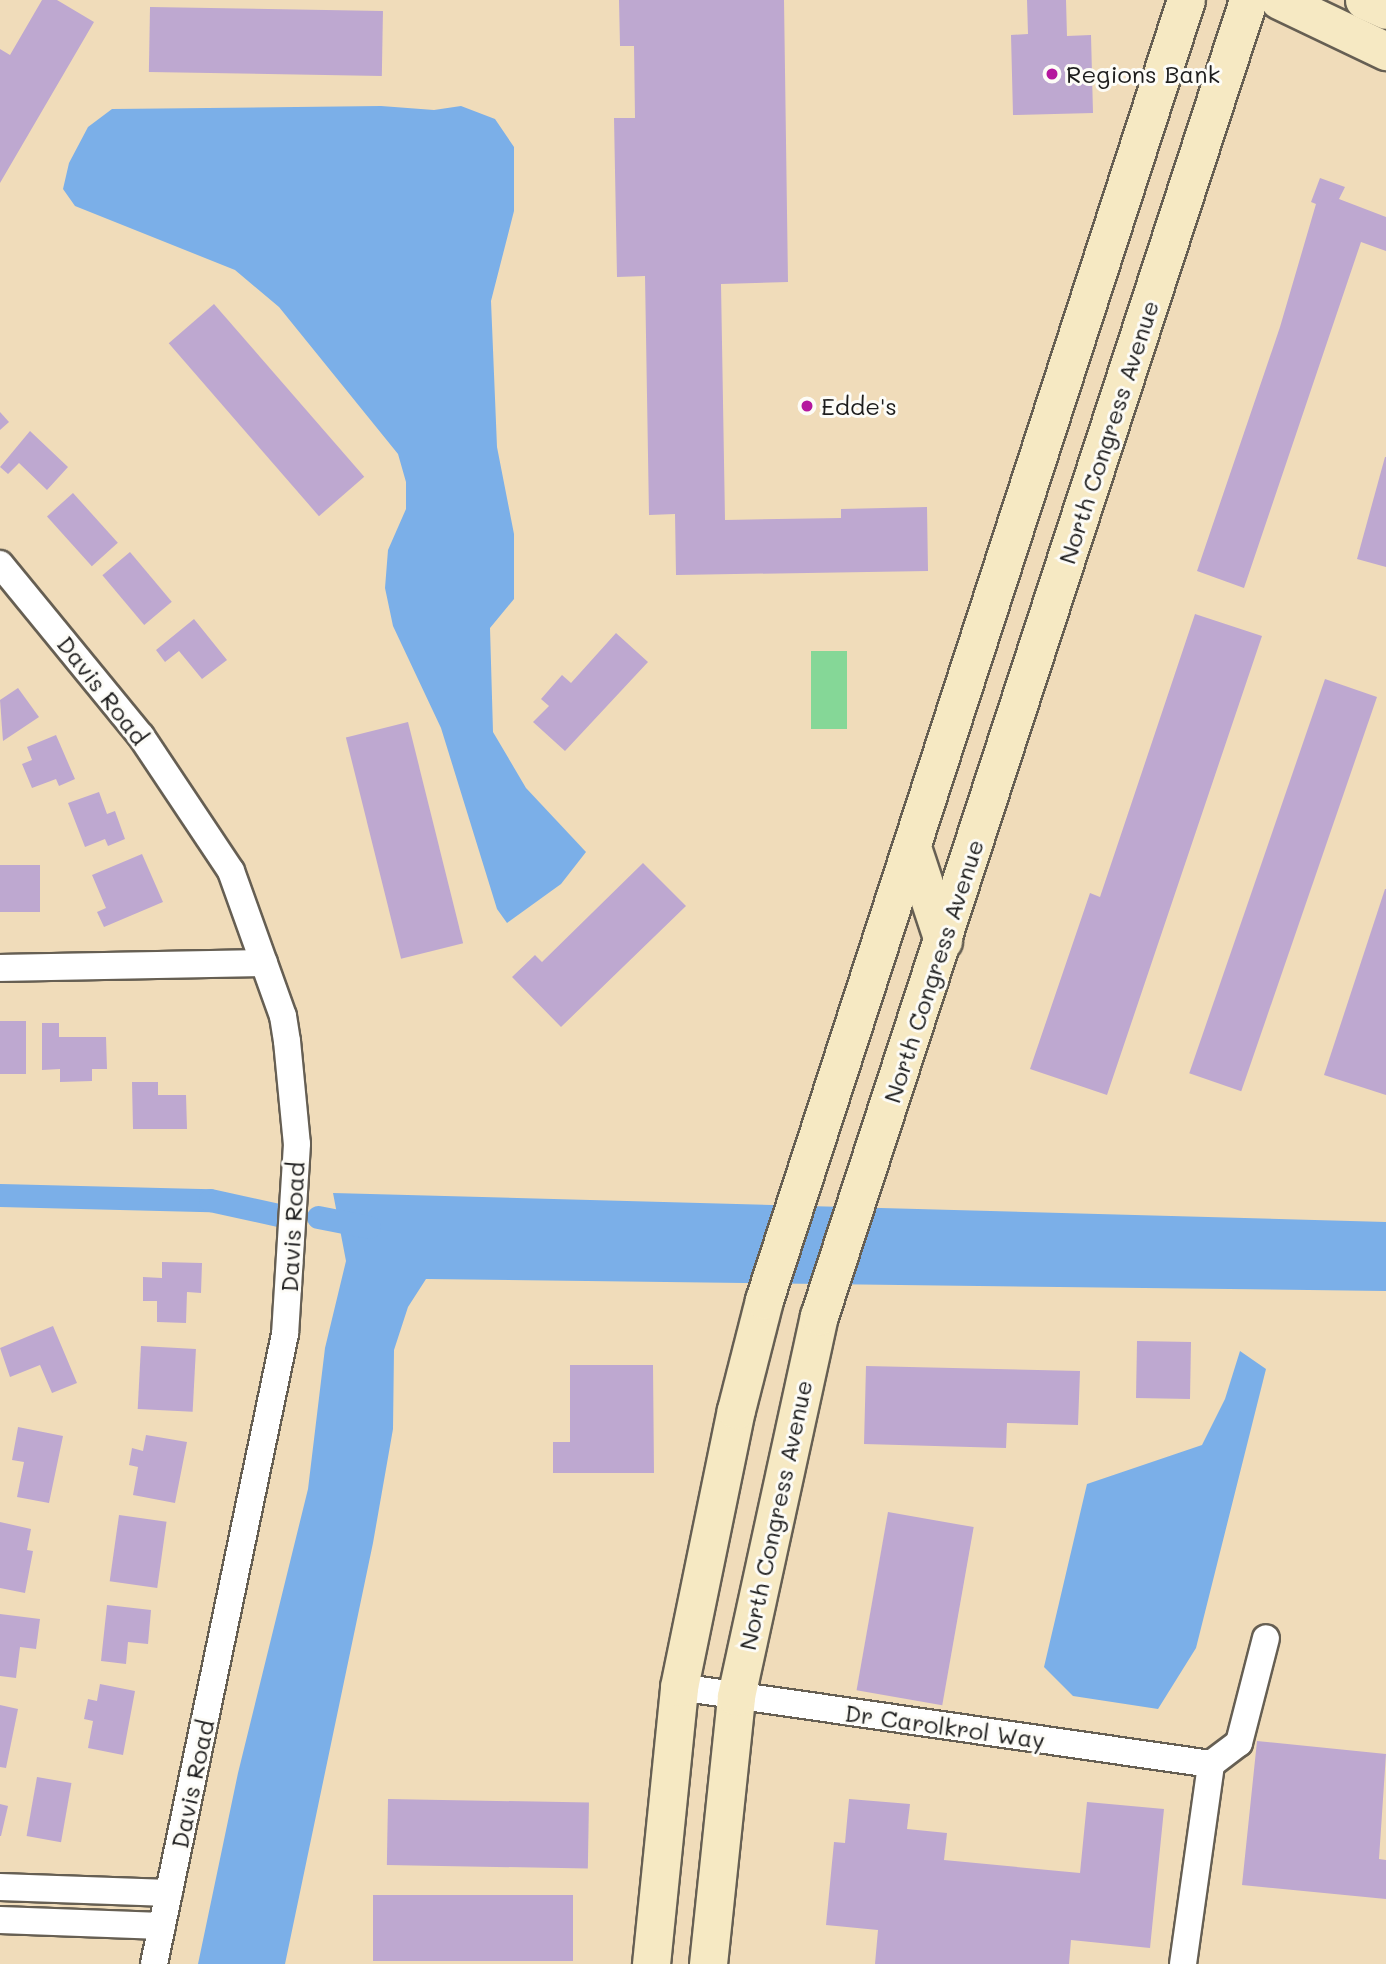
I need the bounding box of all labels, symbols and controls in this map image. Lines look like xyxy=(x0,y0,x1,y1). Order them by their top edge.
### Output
place label: Regions Bank xyxy=(1066,60,1220,88)
marker: Regions Bank xyxy=(1044,66,1060,82)
street label: North Congress Avenue xyxy=(1052,297,1164,567)
place label: Edde's xyxy=(821,392,897,420)
marker: Edde's xyxy=(799,398,815,414)
street label: Davis Road xyxy=(51,630,155,750)
street label: North Congress Avenue xyxy=(877,836,989,1106)
street label: Davis Road xyxy=(274,1161,310,1293)
street label: North Congress Avenue xyxy=(732,1377,818,1653)
street label: Dr Carolkrol Way xyxy=(843,1698,1047,1754)
street label: Davis Road xyxy=(164,1717,220,1851)

